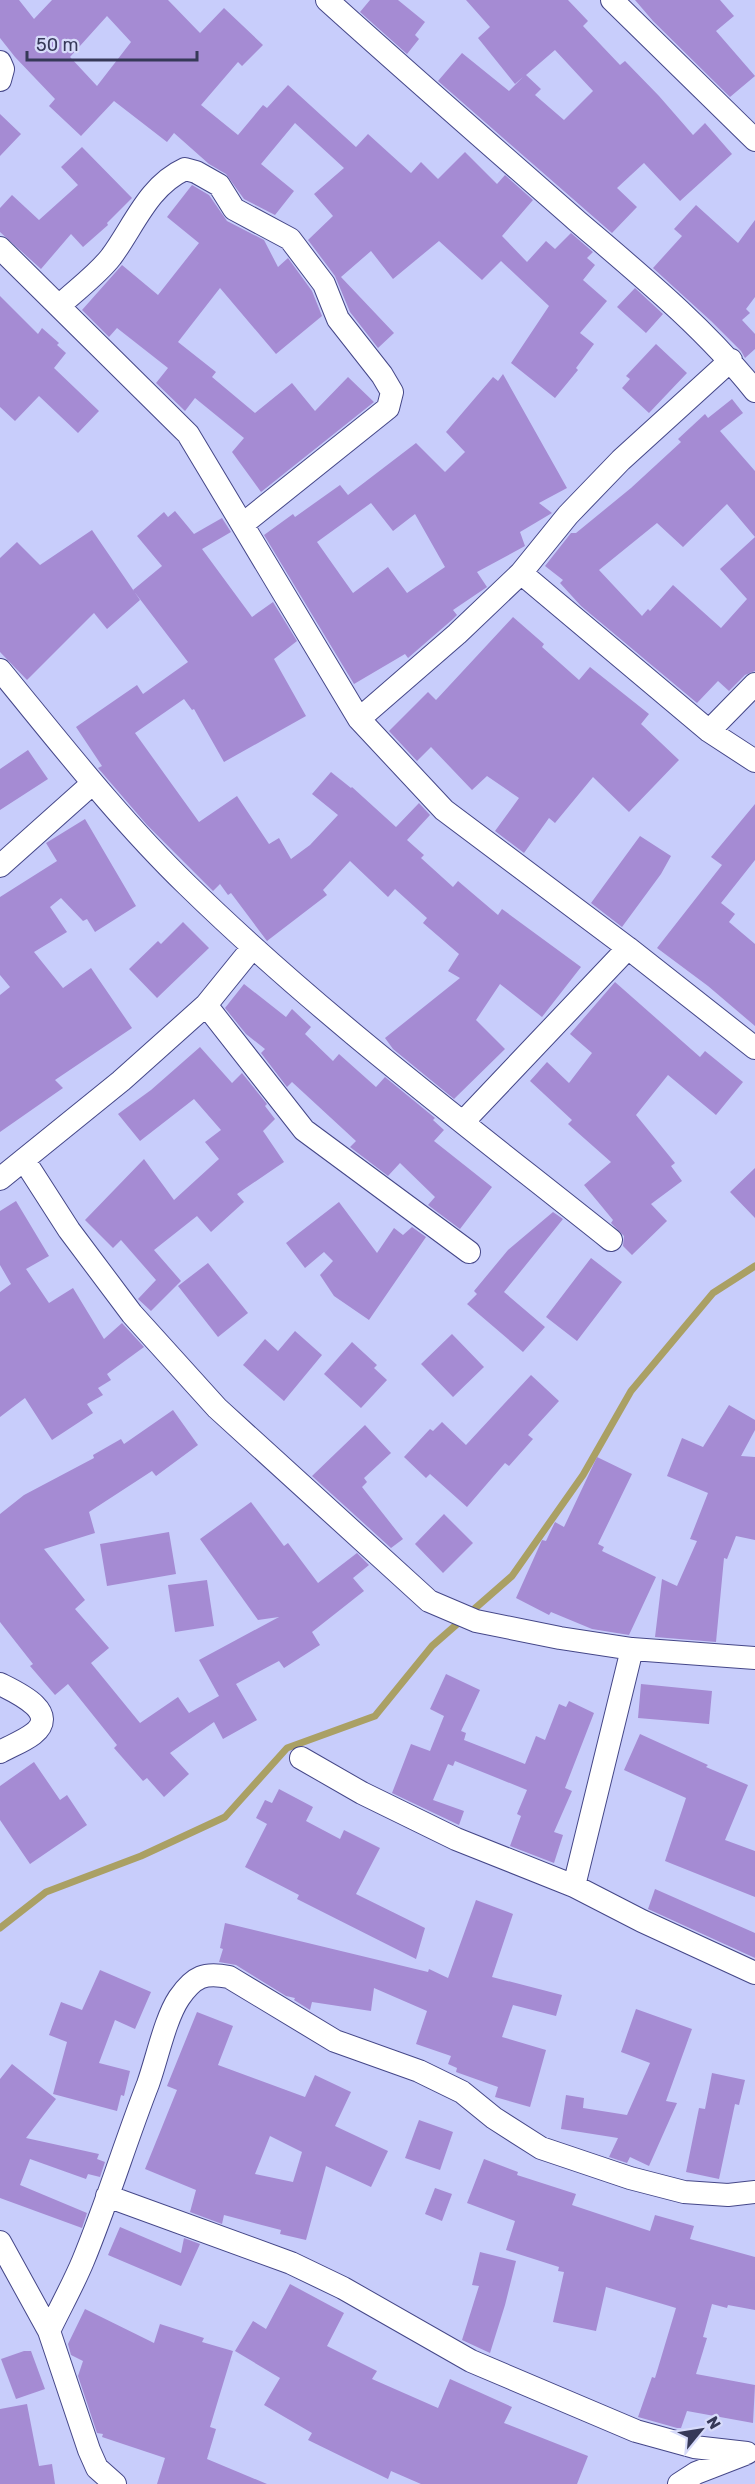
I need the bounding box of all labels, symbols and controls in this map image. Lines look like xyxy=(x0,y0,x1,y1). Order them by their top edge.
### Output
scale bar xyxy=(27,24,196,62)
text: 50 m xyxy=(36,34,79,56)
north arrow xyxy=(671,2400,731,2460)
text: N xyxy=(702,2413,725,2432)

